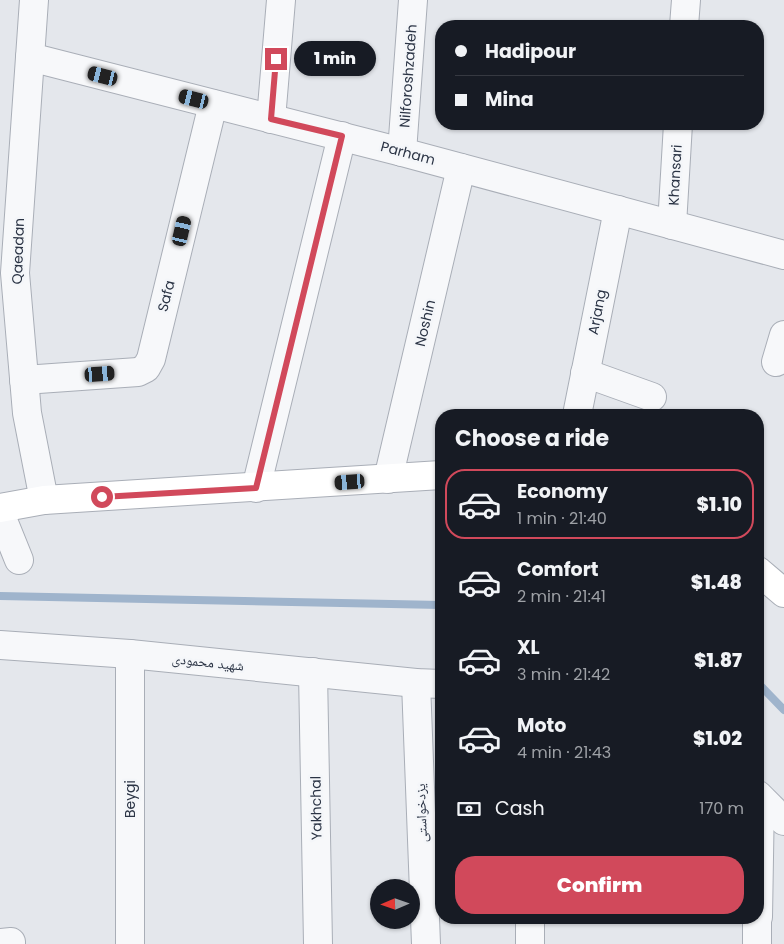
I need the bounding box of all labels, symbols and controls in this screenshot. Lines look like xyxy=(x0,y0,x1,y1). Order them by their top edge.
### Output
street label: Nilforoshzadeh xyxy=(394,24,422,128)
text: Hadipour xyxy=(485,38,576,65)
callout: 1 min xyxy=(294,42,376,76)
text: 1 min xyxy=(314,47,356,70)
route end xyxy=(265,48,287,70)
car xyxy=(86,65,119,87)
text: Mina xyxy=(485,86,534,113)
car xyxy=(177,88,210,110)
street label: Parham xyxy=(379,136,437,170)
street label: Khansari xyxy=(663,144,687,206)
car xyxy=(171,215,192,247)
street label: Qaeadan xyxy=(7,217,29,285)
street label: Safa xyxy=(152,278,180,314)
street label: Arjang xyxy=(583,287,611,337)
street label: Noshin xyxy=(410,298,440,348)
car xyxy=(84,365,115,383)
text: Choose a ride xyxy=(455,423,609,454)
car xyxy=(334,473,365,491)
text: Economy xyxy=(517,478,608,505)
icon: car xyxy=(457,482,502,527)
route start xyxy=(91,486,113,508)
text: $1.10 xyxy=(697,491,742,518)
text: 1 min · 21:40 xyxy=(517,507,607,530)
text: Comfort xyxy=(517,556,599,583)
icon: car xyxy=(457,560,502,605)
text: $1.48 xyxy=(691,569,742,596)
text: 2 min · 21:41 xyxy=(517,585,606,608)
text: XL xyxy=(517,634,540,661)
icon: car xyxy=(457,638,502,683)
text: $1.87 xyxy=(694,647,742,674)
street label: شهید محمودی xyxy=(171,648,245,676)
text: 3 min · 21:42 xyxy=(517,663,610,686)
text: Moto xyxy=(517,712,566,739)
icon: car xyxy=(457,716,502,761)
text: $1.02 xyxy=(693,725,742,752)
text: 4 min · 21:43 xyxy=(517,741,611,764)
street label: Yakhchal xyxy=(305,776,327,840)
street label: Beygi xyxy=(120,780,140,818)
street label: یزدخواستی xyxy=(410,783,432,843)
icon: cash xyxy=(455,795,483,823)
text: Cash xyxy=(495,795,545,822)
text: 170 m xyxy=(699,797,744,820)
button: Confirm xyxy=(455,856,744,914)
north arrow xyxy=(370,879,420,929)
map controls xyxy=(370,879,420,929)

